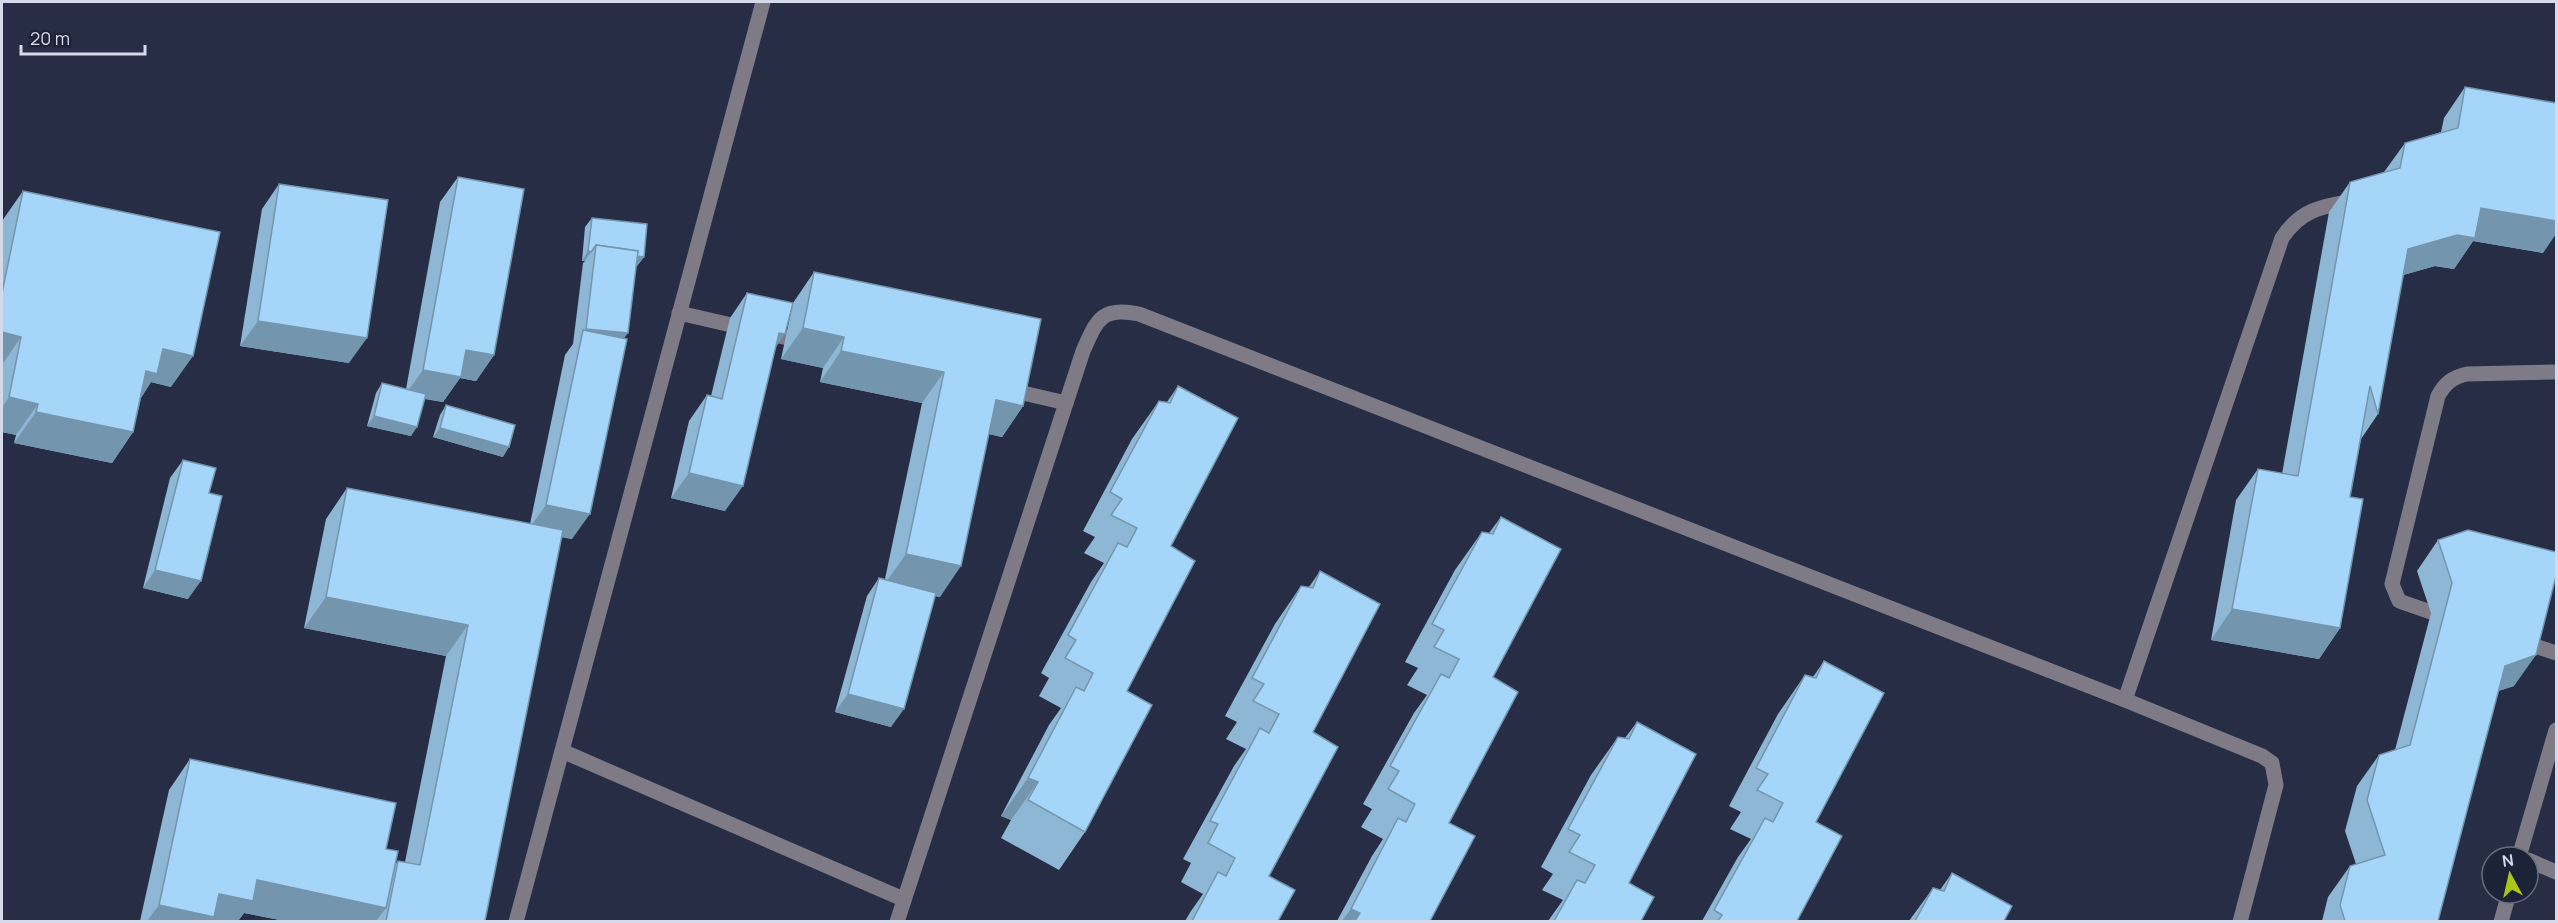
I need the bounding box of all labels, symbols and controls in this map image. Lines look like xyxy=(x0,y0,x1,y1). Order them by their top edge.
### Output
scale bar xyxy=(21,18,146,56)
text: 20 m xyxy=(30,26,70,50)
north arrow xyxy=(2480,845,2540,905)
text: N xyxy=(2501,848,2515,872)

